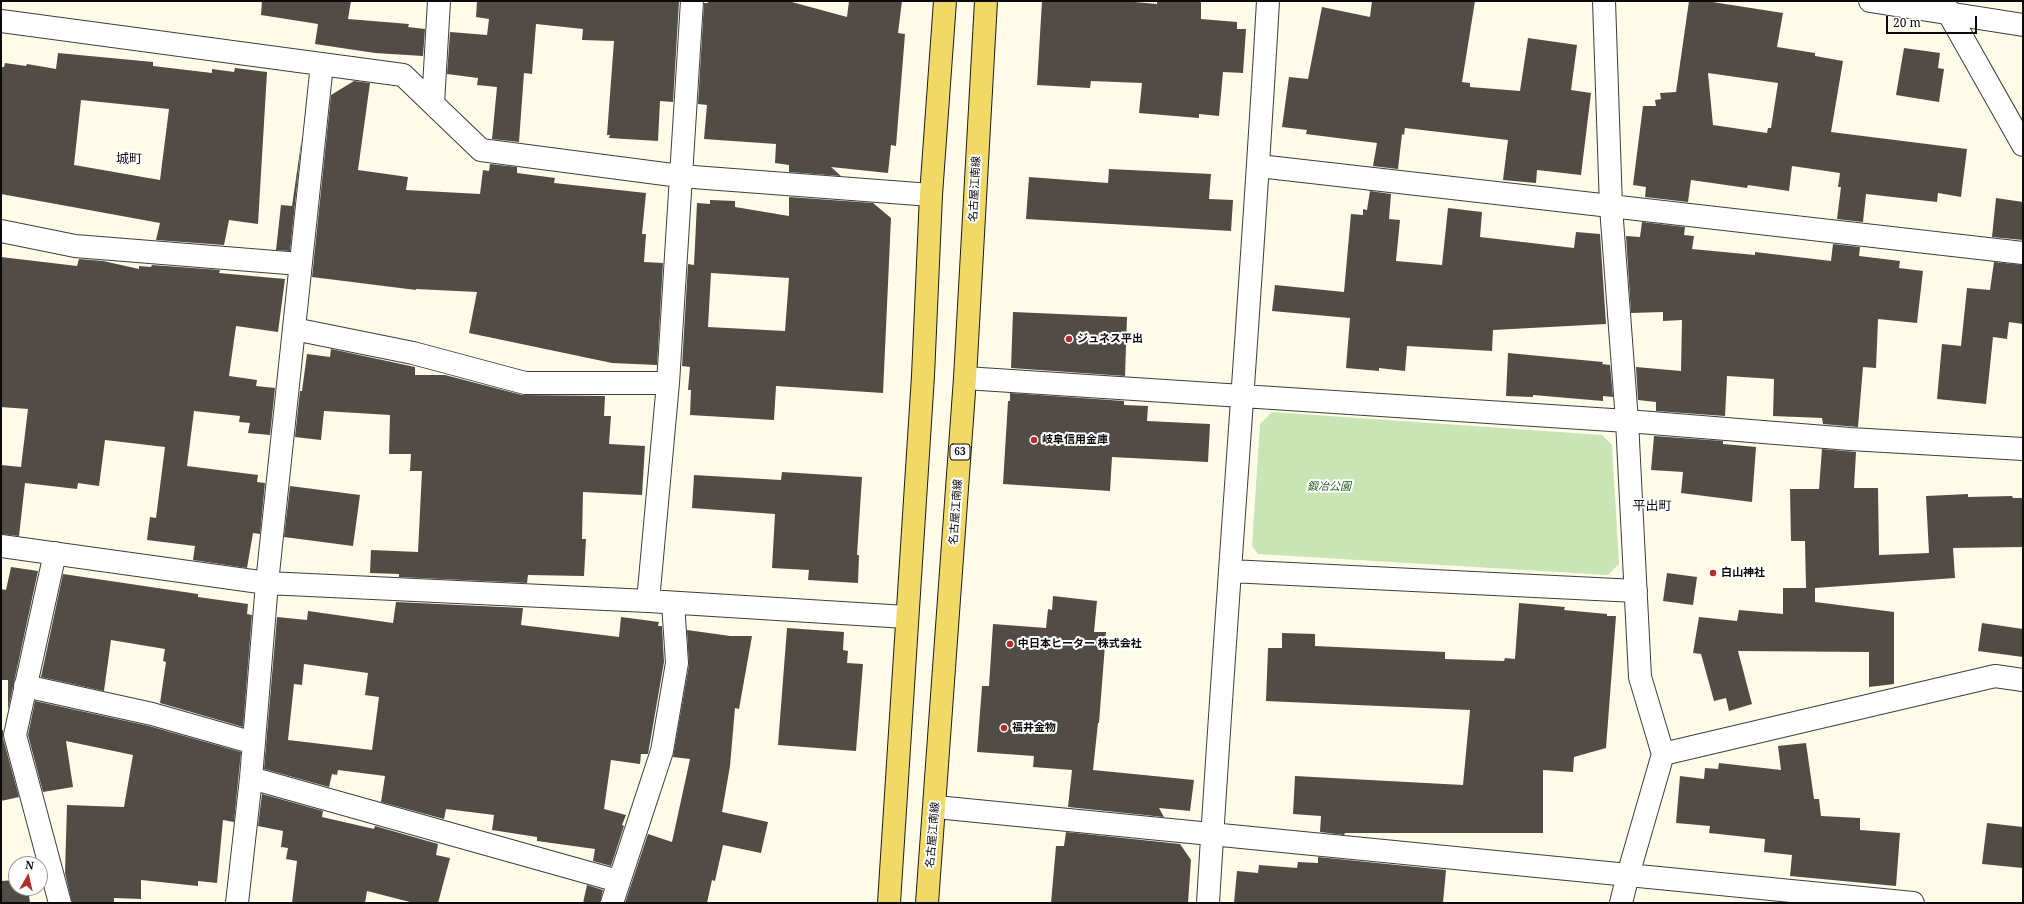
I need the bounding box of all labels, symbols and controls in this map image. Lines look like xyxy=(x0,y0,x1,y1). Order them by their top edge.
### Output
scale bar xyxy=(1888,8,1979,34)
text: 20 m xyxy=(1893,14,1921,31)
district label: 城町 xyxy=(116,151,142,167)
street label: 名古屋江南線 xyxy=(967,156,983,222)
place label: ジュネス平出 xyxy=(1077,332,1143,346)
marker: ジュネス平出 xyxy=(1064,334,1074,344)
place label: 岐阜信用金庫 xyxy=(1042,433,1108,447)
marker: 岐阜信用金庫 xyxy=(1029,435,1039,445)
road number: 63 xyxy=(950,444,970,460)
street label: 名古屋江南線 xyxy=(947,479,965,545)
park label: 鍛冶公園 xyxy=(1307,480,1351,494)
district label: 平出町 xyxy=(1633,498,1671,514)
place label: 白山神社 xyxy=(1721,566,1765,580)
marker: 白山神社 xyxy=(1708,568,1718,578)
place label: 中日本ヒーター 株式会社 xyxy=(1018,637,1142,651)
marker: 中日本ヒーター 株式会社 xyxy=(1005,639,1015,649)
place label: 福井金物 xyxy=(1012,721,1056,735)
marker: 福井金物 xyxy=(999,723,1009,733)
street label: 名古屋江南線 xyxy=(924,802,942,868)
north arrow xyxy=(8,856,48,896)
text: N xyxy=(24,857,35,873)

